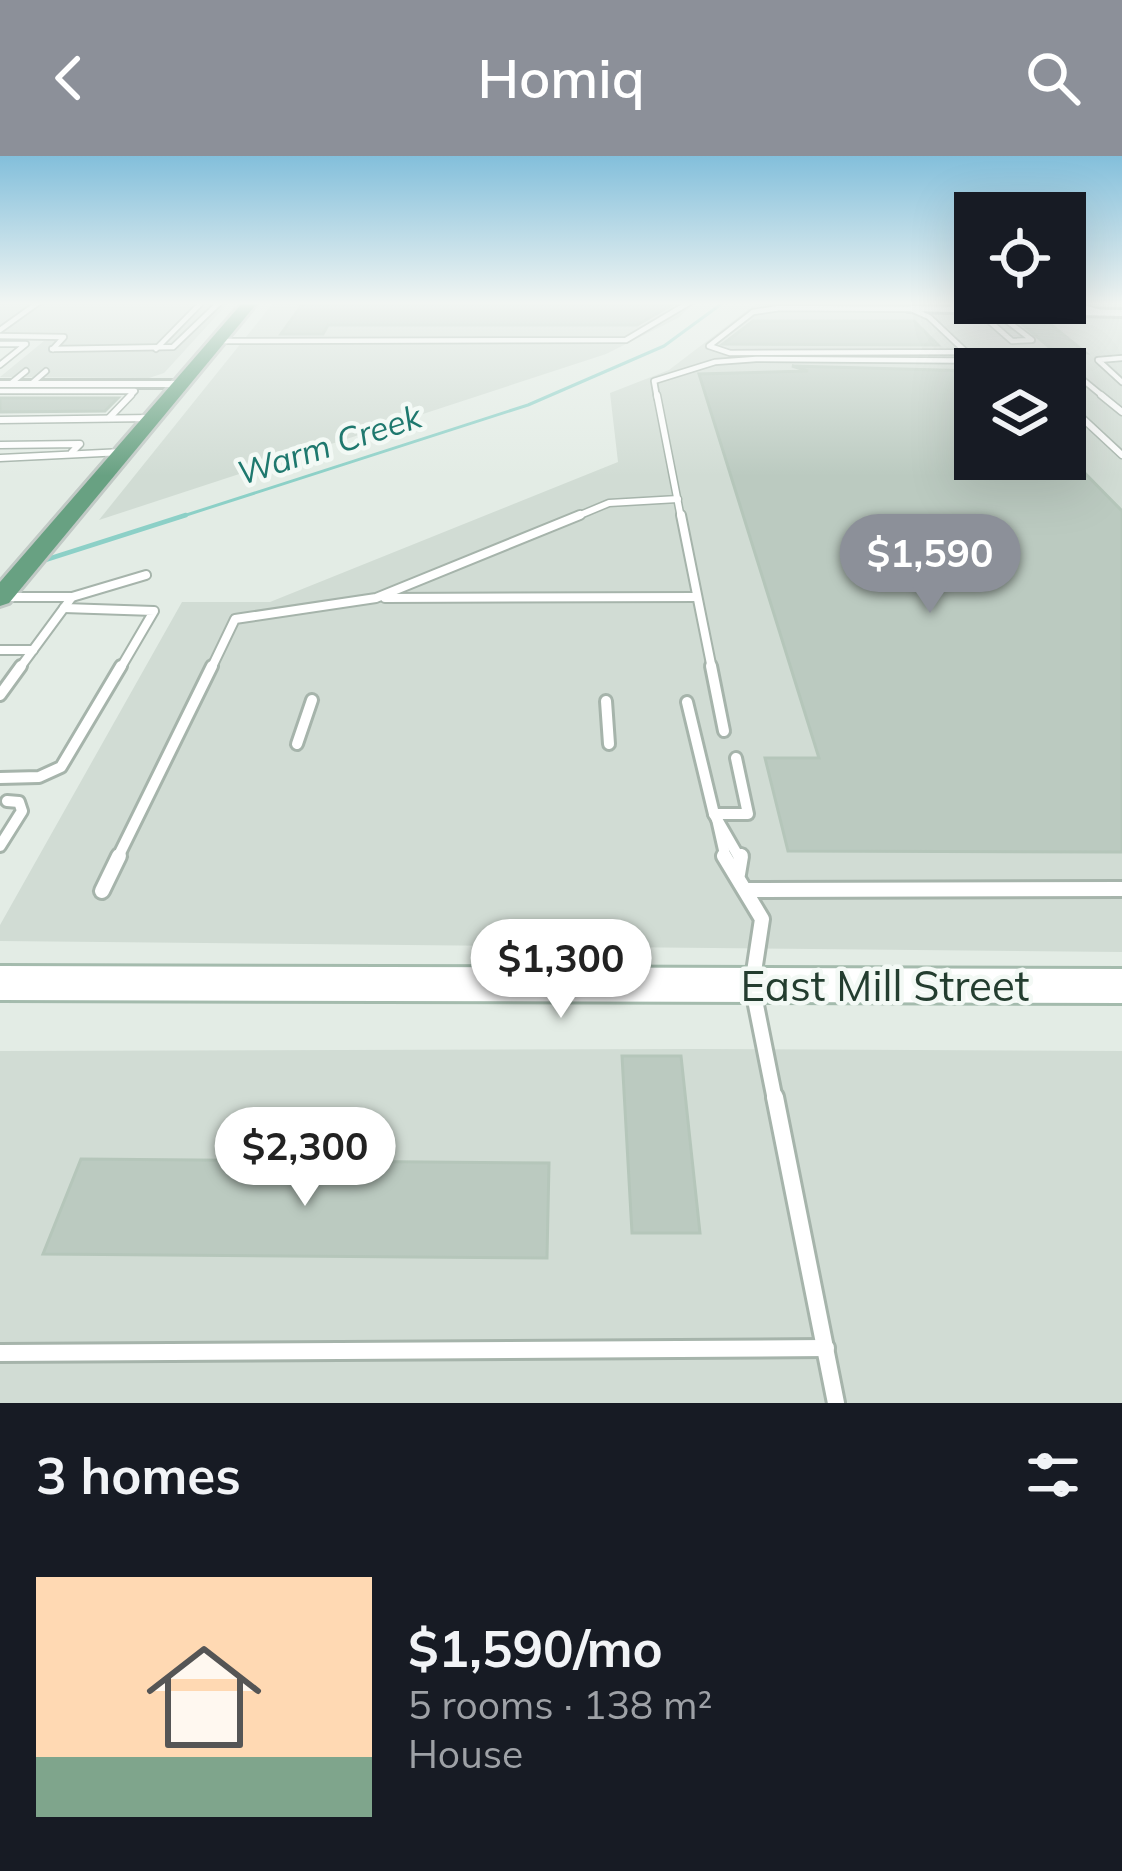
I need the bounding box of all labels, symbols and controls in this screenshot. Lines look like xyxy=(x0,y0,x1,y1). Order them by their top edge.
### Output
text: Homiq xyxy=(477,44,645,112)
icon: back xyxy=(36,45,102,111)
icon: search xyxy=(1020,45,1086,111)
map controls xyxy=(954,192,1086,480)
button: locate xyxy=(954,192,1086,324)
button: layers xyxy=(954,348,1086,480)
water label: Warm Creek xyxy=(232,395,427,493)
pin: $1,590 xyxy=(832,514,1028,616)
text: $1,590 xyxy=(867,528,993,577)
pin: $1,300 xyxy=(463,919,659,1021)
text: $1,300 xyxy=(498,933,624,982)
street label: East Mill Street xyxy=(741,959,1030,1012)
pin: $2,300 xyxy=(207,1107,403,1209)
text: $2,300 xyxy=(242,1121,368,1170)
icon: filters xyxy=(1020,1442,1086,1508)
text: 3 homes xyxy=(36,1443,241,1507)
text: $1,590/mo xyxy=(408,1616,663,1680)
icon: home xyxy=(132,1625,276,1769)
text: 5 rooms · 138 m² xyxy=(408,1680,712,1729)
text: House xyxy=(408,1729,523,1778)

